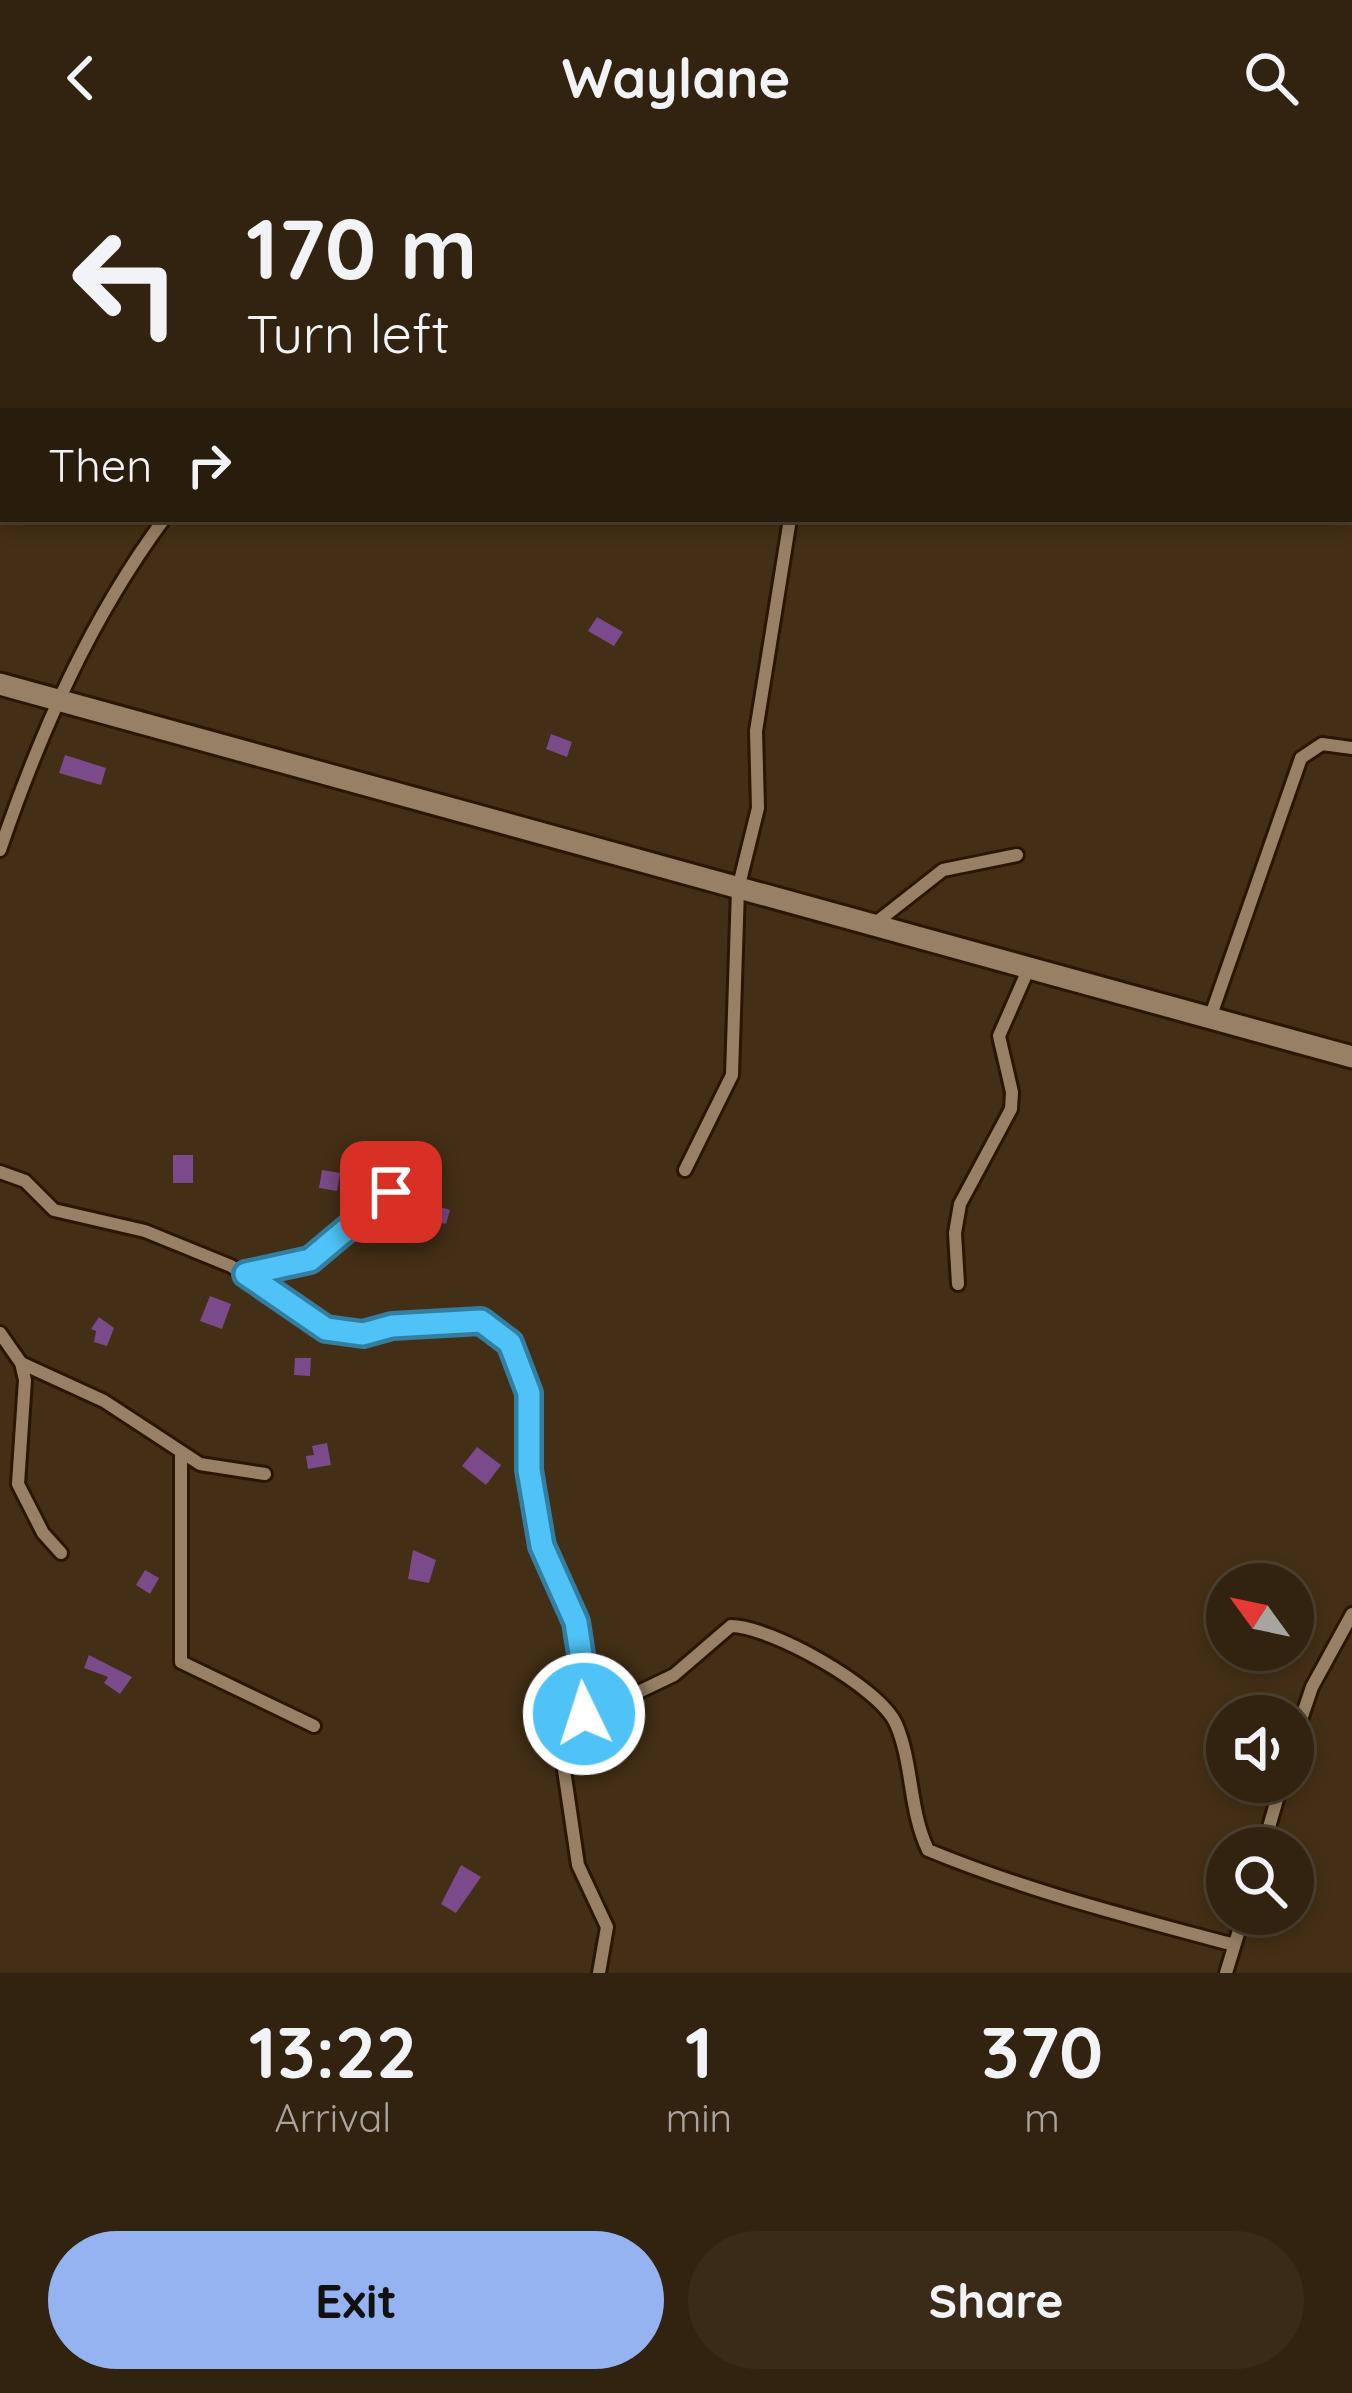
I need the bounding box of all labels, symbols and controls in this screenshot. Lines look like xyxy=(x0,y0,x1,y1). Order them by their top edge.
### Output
text: Waylane xyxy=(562,44,790,112)
icon: back xyxy=(48,45,114,111)
icon: search xyxy=(1238,45,1304,111)
text: 170 m xyxy=(246,195,477,300)
icon: left xyxy=(48,204,204,360)
text: Turn left xyxy=(246,299,450,367)
icon: right xyxy=(176,432,242,498)
text: Then xyxy=(48,437,152,493)
pin xyxy=(340,1141,442,1243)
icon: arrive xyxy=(358,1159,424,1225)
north arrow xyxy=(1206,1563,1314,1671)
map controls xyxy=(1206,1563,1314,1935)
position arrow xyxy=(521,1651,647,1777)
button: sound xyxy=(1206,1695,1314,1803)
button: search xyxy=(1206,1827,1314,1935)
text: 13:22 xyxy=(249,2006,417,2096)
text: 1 xyxy=(685,2006,713,2096)
text: 370 xyxy=(981,2006,1103,2096)
text: Arrival xyxy=(274,2093,391,2142)
text: min xyxy=(666,2093,732,2142)
text: m xyxy=(1024,2093,1060,2142)
button: Exit xyxy=(48,2231,664,2369)
button: Share xyxy=(688,2231,1304,2369)

